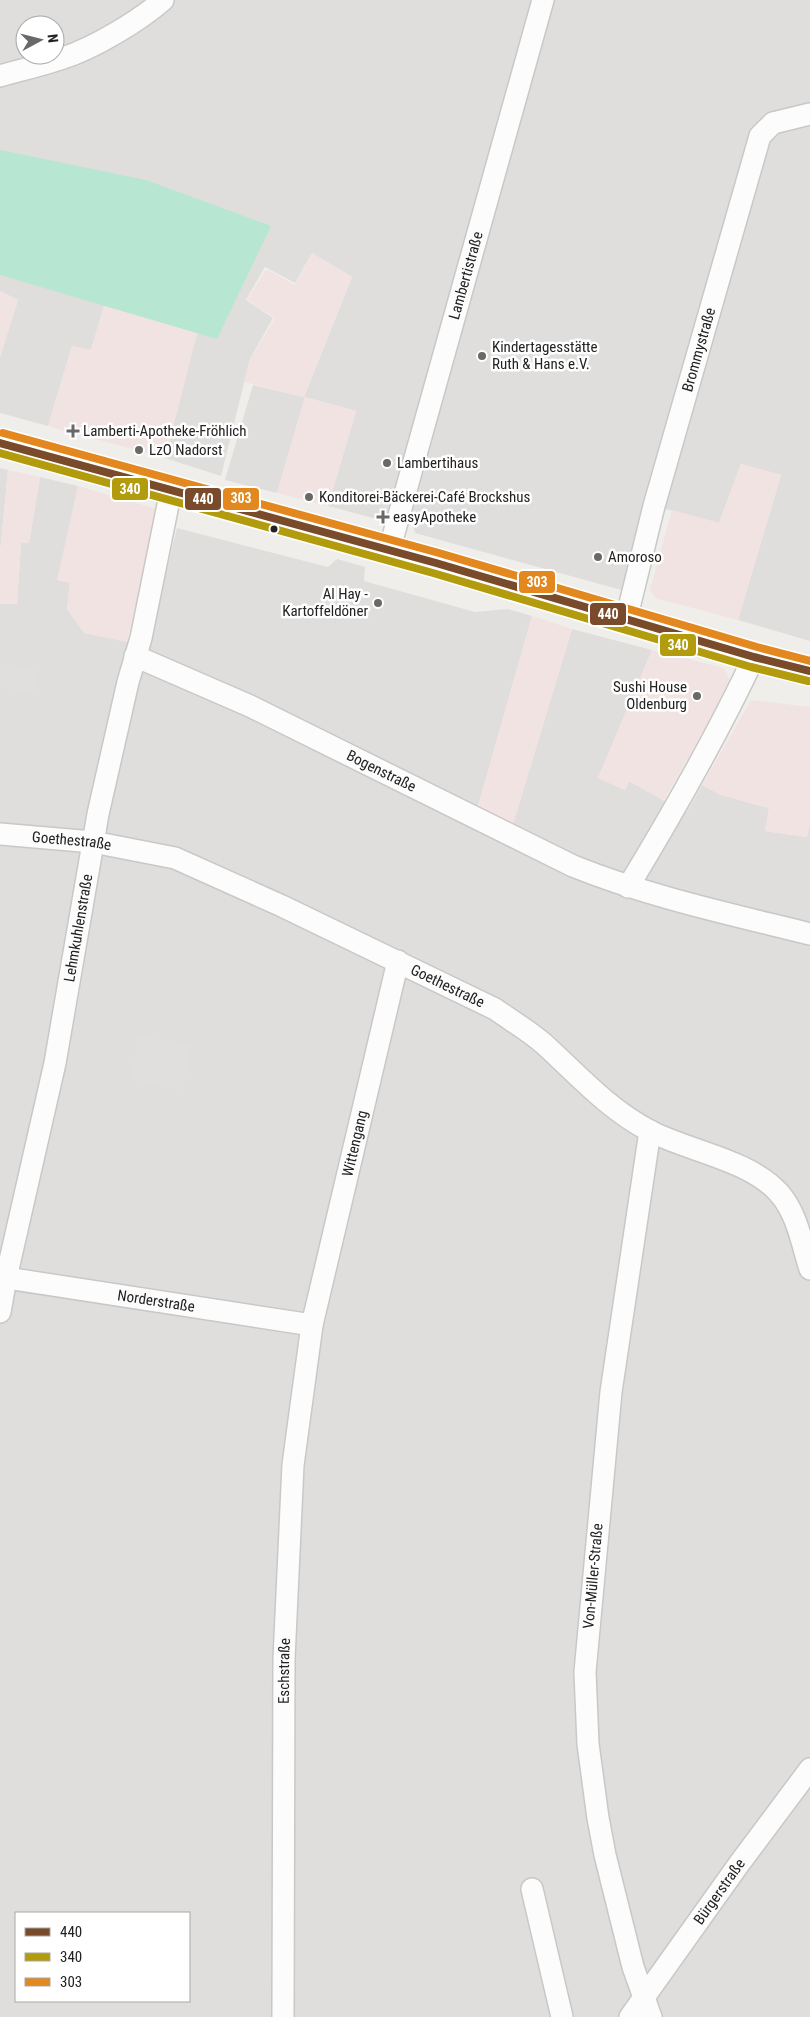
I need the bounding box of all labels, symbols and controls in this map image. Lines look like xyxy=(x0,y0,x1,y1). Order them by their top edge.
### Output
north arrow xyxy=(15,15,65,65)
text: N xyxy=(44,33,61,44)
street label: Lambertistraße xyxy=(445,230,487,322)
street label: Brommystraße xyxy=(678,306,719,394)
place label: Kindertagesstätte Ruth & Hans e.V. xyxy=(492,338,598,373)
marker: Kindertagesstätte Ruth & Hans e.V. xyxy=(476,350,488,362)
place label: Lamberti-Apotheke-Fröhlich xyxy=(83,422,247,440)
marker: Lamberti-Apotheke-Fröhlich xyxy=(67,425,79,437)
place label: LzO Nadorst xyxy=(149,441,222,459)
marker: LzO Nadorst xyxy=(133,444,145,456)
place label: Lambertihaus xyxy=(397,454,479,472)
marker: Lambertihaus xyxy=(381,457,393,469)
line badge: 340 xyxy=(111,477,149,501)
text: 340 xyxy=(119,481,141,497)
line badge: 440 xyxy=(184,487,222,511)
line badge: 303 xyxy=(222,487,260,511)
place label: Konditorei-Bäckerei-Café Brockshus xyxy=(319,488,531,506)
text: 303 xyxy=(230,490,252,506)
text: 440 xyxy=(192,491,214,507)
marker: Konditorei-Bäckerei-Café Brockshus xyxy=(303,491,315,503)
place label: easyApotheke xyxy=(393,508,476,526)
marker: easyApotheke xyxy=(377,511,389,523)
unlabelled marker xyxy=(269,524,279,534)
place label: Amoroso xyxy=(608,548,662,566)
marker: Amoroso xyxy=(592,551,604,563)
line badge: 303 xyxy=(518,570,556,594)
text: 303 xyxy=(526,574,548,590)
place label: Al Hay - Kartoffeldöner xyxy=(282,585,368,620)
marker: Al Hay - Kartoffeldöner xyxy=(372,597,384,609)
line badge: 440 xyxy=(589,602,627,626)
text: 440 xyxy=(597,606,619,622)
line badge: 340 xyxy=(659,633,697,657)
text: 340 xyxy=(667,637,689,653)
place label: Sushi House Oldenburg xyxy=(613,678,687,713)
marker: Sushi House Oldenburg xyxy=(691,690,703,702)
street label: Bogenstraße xyxy=(344,746,419,796)
street label: Goethestraße xyxy=(31,828,113,854)
street label: Lehmkuhlenstraße xyxy=(60,873,96,983)
street label: Goethestraße xyxy=(408,961,487,1012)
street label: Wittengang xyxy=(338,1109,371,1178)
street label: Norderstraße xyxy=(116,1286,196,1316)
street label: Von-Müller-Straße xyxy=(579,1522,607,1630)
street label: Eschstraße xyxy=(275,1638,294,1704)
street label: Bürgerstraße xyxy=(690,1855,749,1928)
legend xyxy=(15,1912,190,2002)
text: 440 xyxy=(60,1923,82,1941)
text: 340 xyxy=(60,1948,82,1966)
text: 303 xyxy=(60,1973,82,1991)

